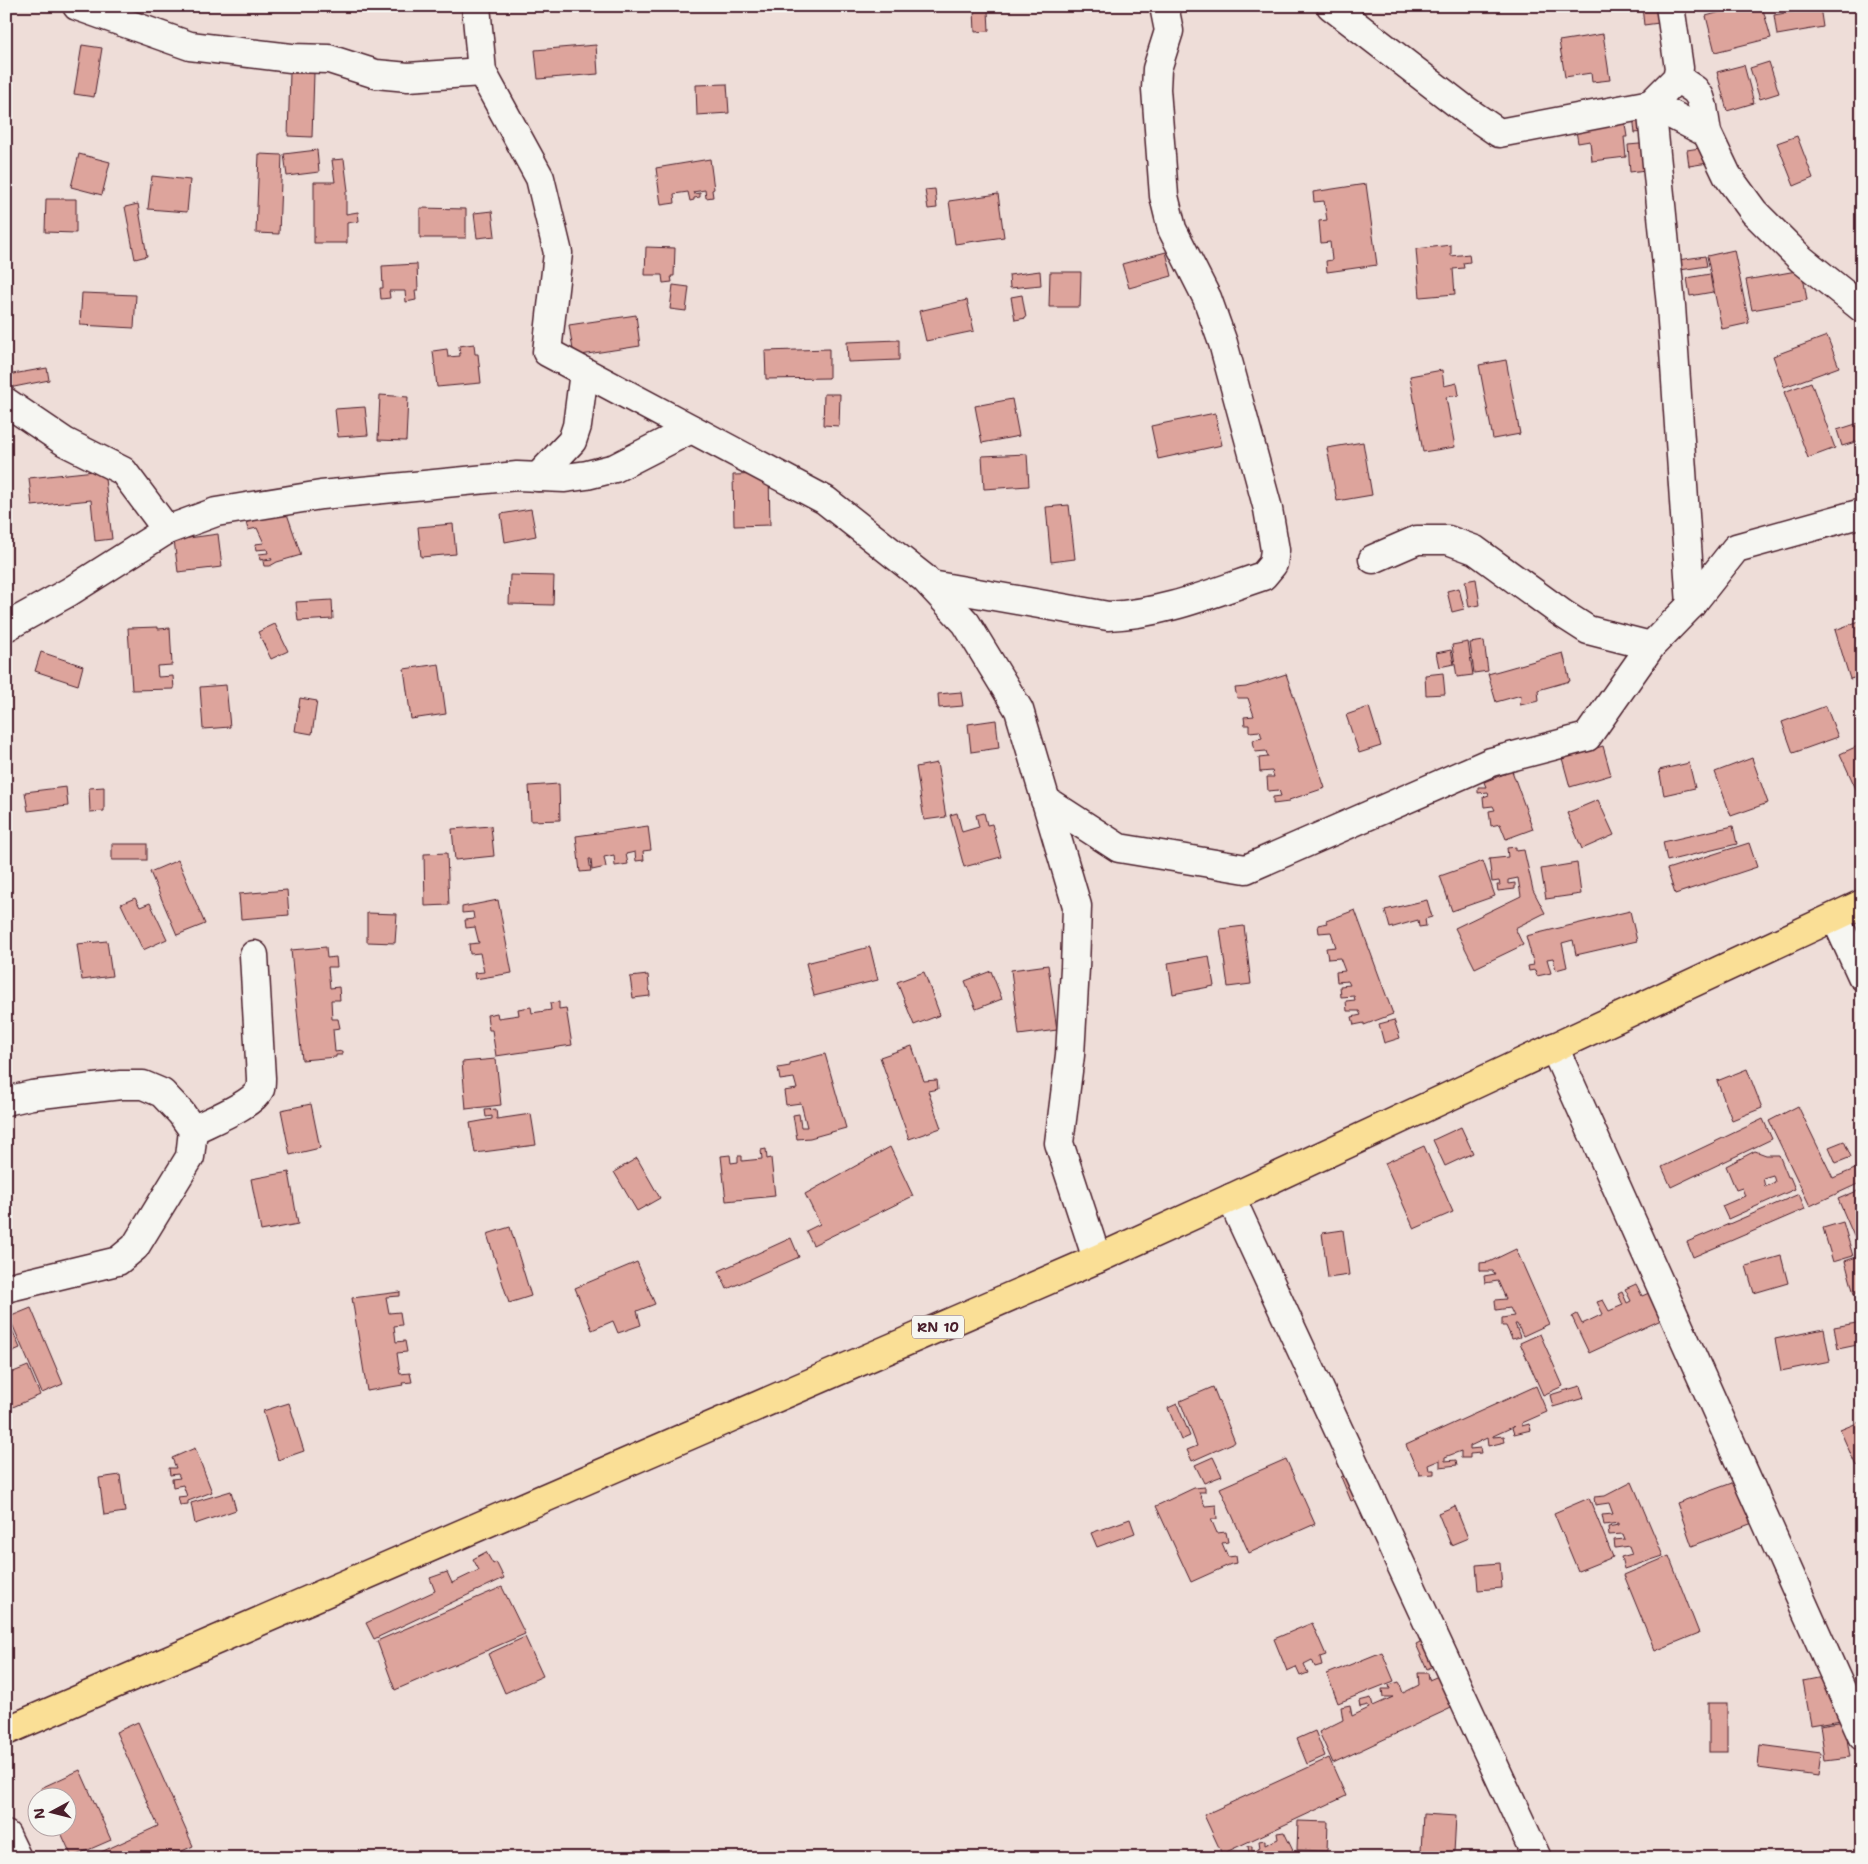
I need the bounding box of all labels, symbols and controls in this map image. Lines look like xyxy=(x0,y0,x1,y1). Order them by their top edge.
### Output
road number: RN 10 xyxy=(912,1315,964,1338)
north arrow xyxy=(28,1786,78,1836)
text: N xyxy=(29,1807,49,1820)

